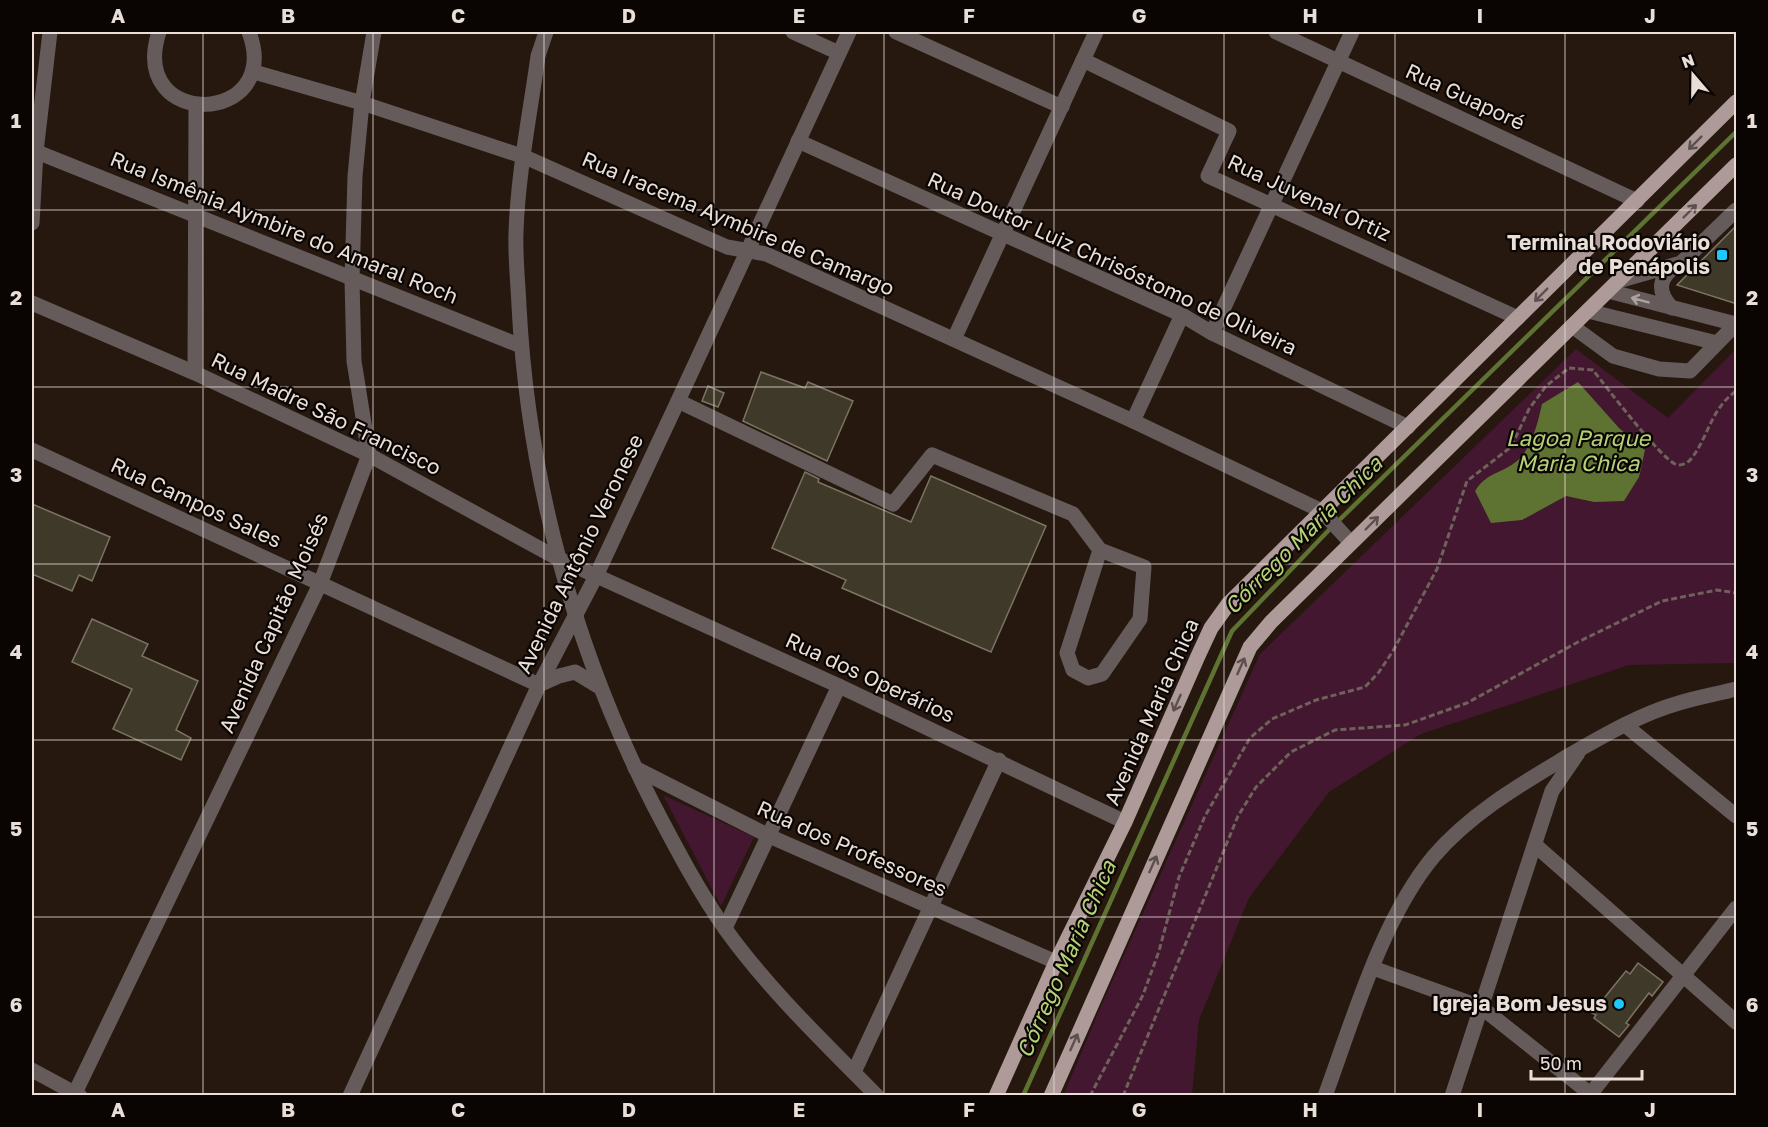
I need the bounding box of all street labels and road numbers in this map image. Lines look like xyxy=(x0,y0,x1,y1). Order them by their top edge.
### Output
street label: Rua Guaporé xyxy=(1402,57,1529,135)
street label: Rua Ismênia Aymbire do Amaral Roch xyxy=(107,145,462,309)
street label: Rua Iracema Aymbire de Camargo xyxy=(578,145,899,301)
street label: Rua Juvenal Ortiz xyxy=(1224,148,1395,246)
street label: Rua Doutor Luiz Chrisóstomo de Oliveira xyxy=(924,166,1301,360)
street label: Rua Madre São Francisco xyxy=(207,346,446,480)
street label: Avenida Antônio Veronese xyxy=(510,430,648,677)
street label: Rua Campos Sales xyxy=(107,451,286,553)
street label: Avenida Capitão Moisés xyxy=(213,508,333,737)
street label: Avenida Maria Chica xyxy=(1098,614,1204,809)
street label: Rua dos Operários xyxy=(782,627,959,728)
street label: Rua dos Professores xyxy=(753,794,952,902)

